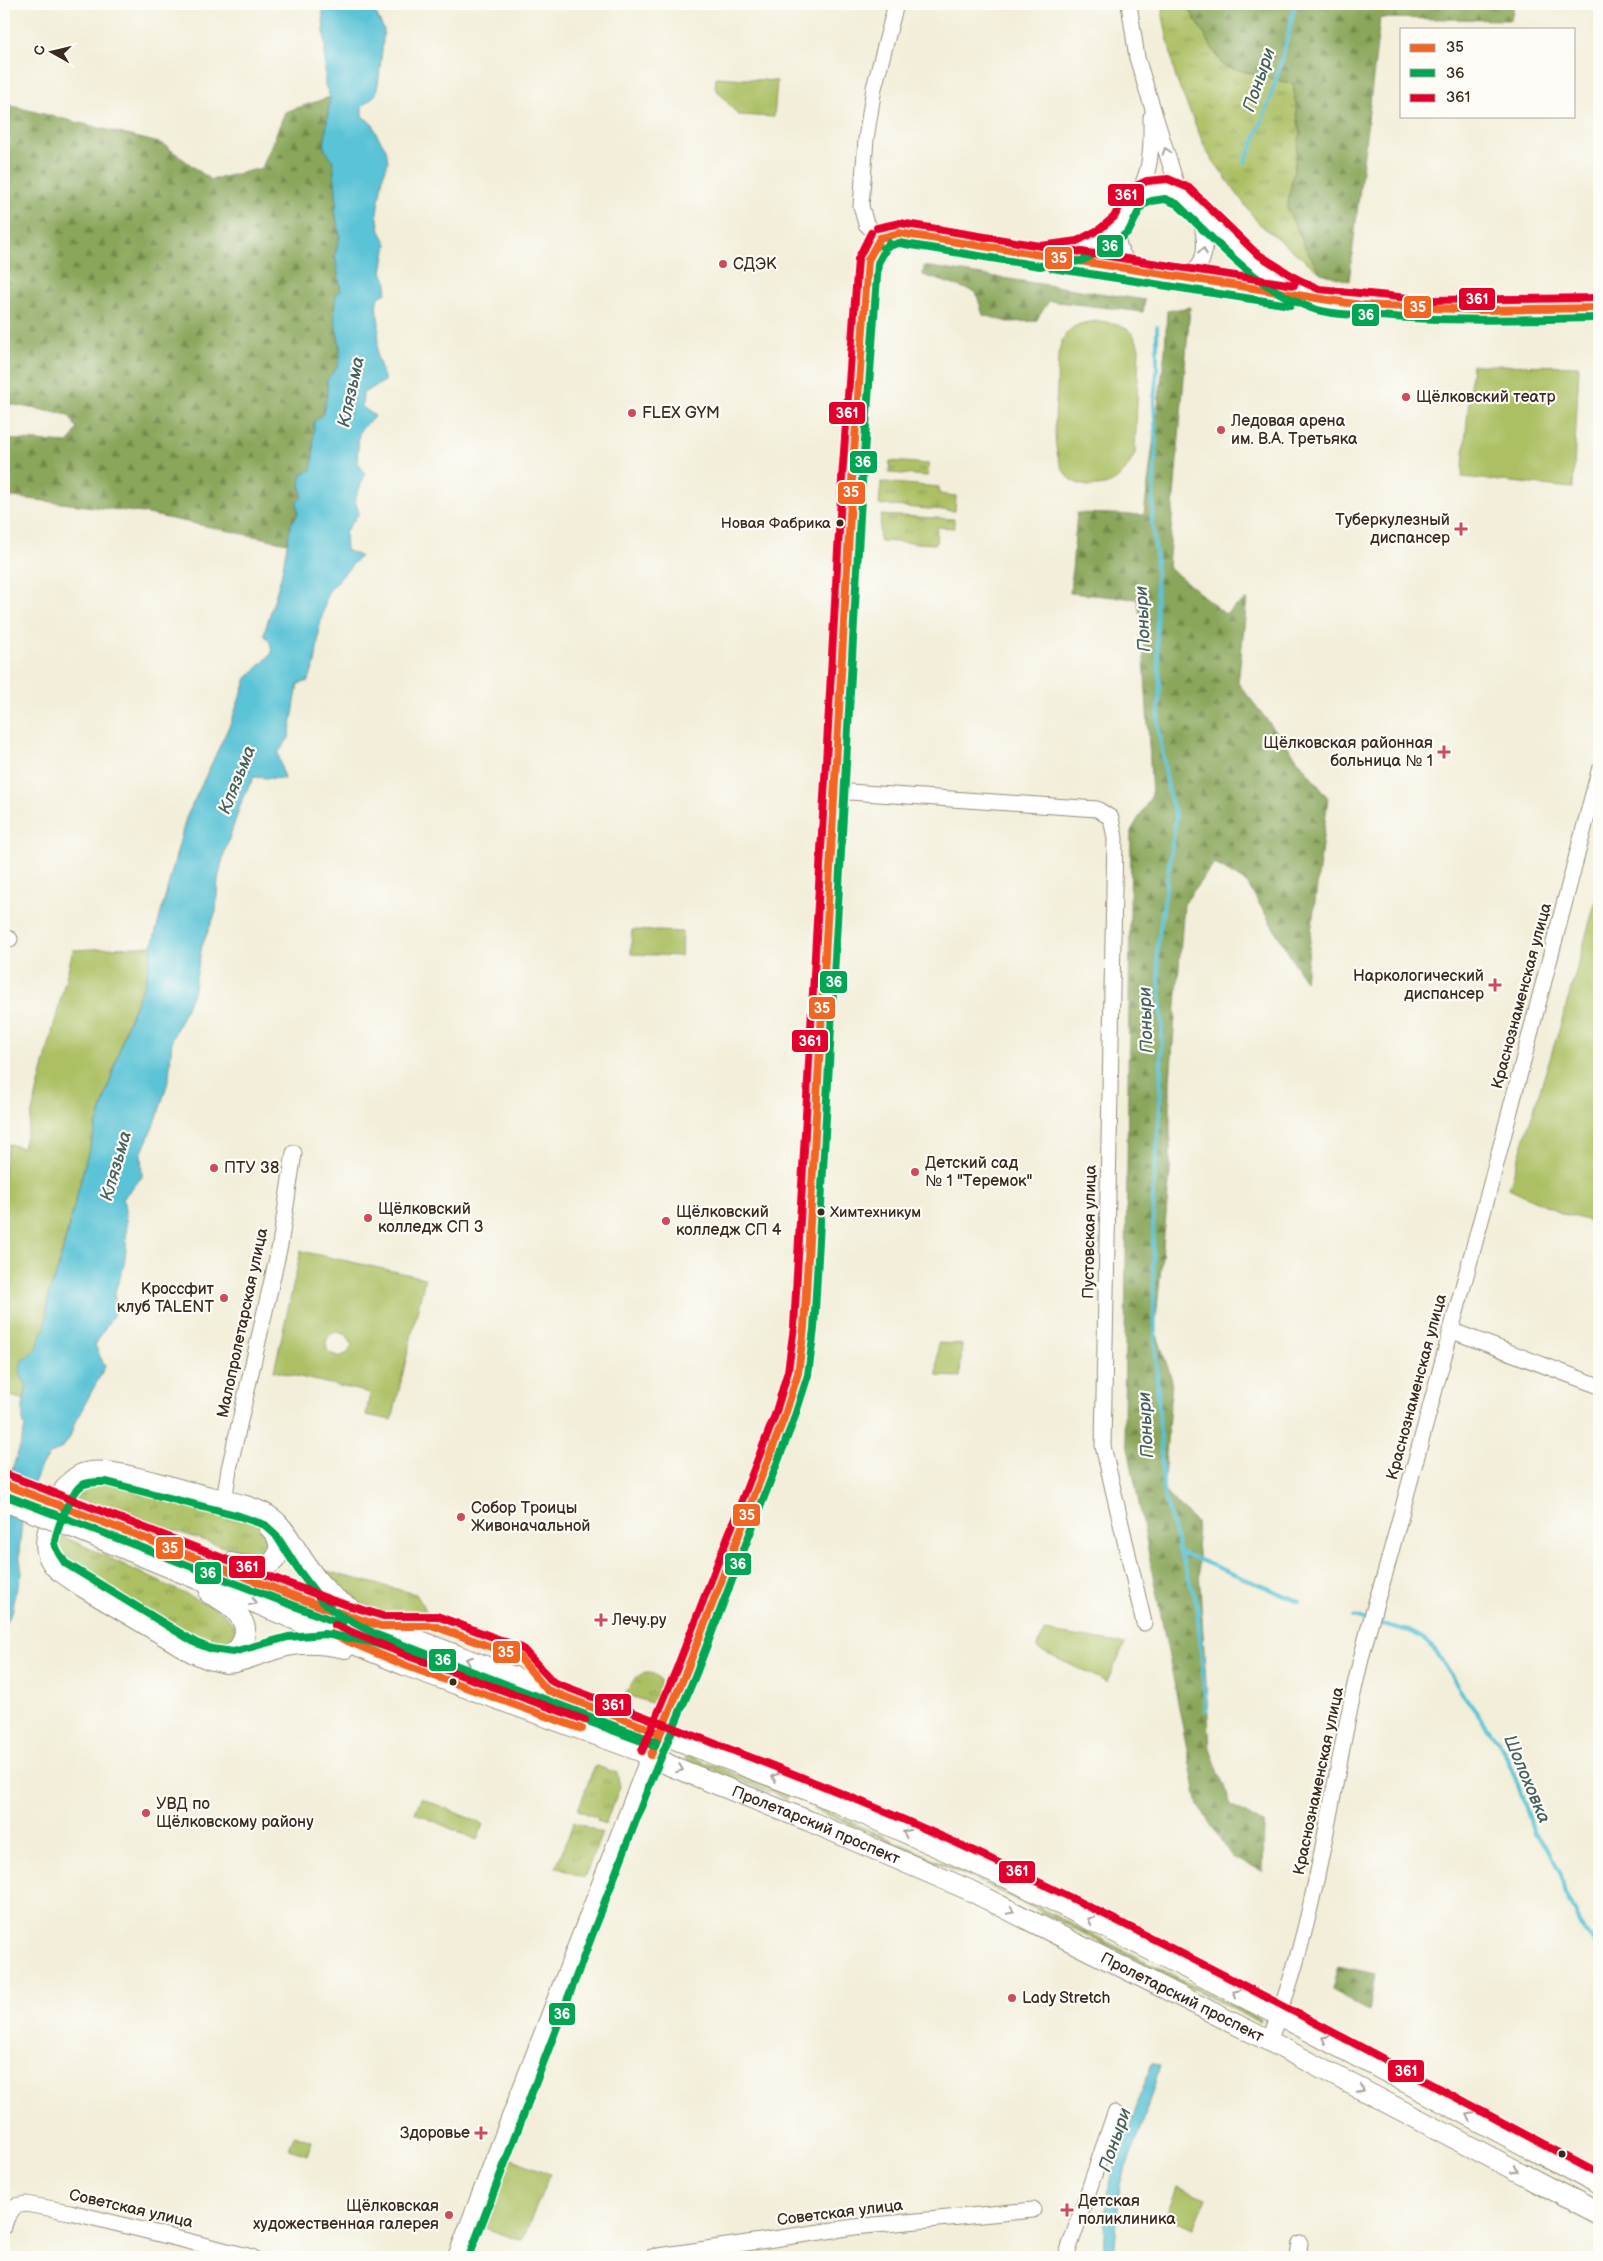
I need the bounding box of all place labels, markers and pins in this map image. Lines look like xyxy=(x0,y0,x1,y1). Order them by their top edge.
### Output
place label: СДЭК xyxy=(733,255,777,274)
marker: СДЭК xyxy=(717,258,729,270)
place label: Щёлковский театр xyxy=(1416,388,1556,407)
marker: Щёлковский театр xyxy=(1400,391,1412,403)
place label: FLEX GYM xyxy=(642,404,720,423)
marker: FLEX GYM xyxy=(626,407,638,419)
place label: Ледовая арена им. В.А. Третьяка xyxy=(1230,412,1358,449)
marker: Ледовая арена им. В.А. Третьяка xyxy=(1215,424,1227,436)
place label: Туберкулезный диспансер xyxy=(1335,511,1450,548)
place label: Новая Фабрика xyxy=(721,514,831,533)
marker: Новая Фабрика xyxy=(835,518,845,528)
marker: Туберкулезный диспансер xyxy=(1454,522,1468,536)
place label: Щёлковская районная больница № 1 xyxy=(1263,734,1433,771)
marker: Щёлковская районная больница № 1 xyxy=(1437,745,1451,759)
place label: Наркологический диспансер xyxy=(1353,967,1484,1004)
marker: Наркологический диспансер xyxy=(1488,978,1502,992)
place label: Детский сад № 1 "Теремок" xyxy=(925,1154,1033,1191)
place label: ПТУ 38 xyxy=(224,1159,279,1178)
marker: ПТУ 38 xyxy=(208,1162,220,1174)
marker: Детский сад № 1 "Теремок" xyxy=(909,1166,921,1178)
place label: Щёлковский колледж СП 3 xyxy=(378,1200,484,1237)
place label: Щёлковский колледж СП 4 xyxy=(676,1203,782,1240)
place label: Химтехникум xyxy=(830,1203,921,1222)
marker: Химтехникум xyxy=(816,1207,826,1217)
marker: Щёлковский колледж СП 3 xyxy=(362,1212,374,1224)
marker: Щёлковский колледж СП 4 xyxy=(660,1215,672,1227)
place label: Кроссфит клуб TALENT xyxy=(117,1280,215,1317)
marker: Кроссфит клуб TALENT xyxy=(218,1292,230,1304)
place label: Собор Троицы Живоначальной xyxy=(471,1499,590,1536)
marker: Собор Троицы Живоначальной xyxy=(455,1511,467,1523)
place label: Лечу.ру xyxy=(611,1611,667,1630)
marker: Лечу.ру xyxy=(594,1613,608,1627)
unlabelled marker xyxy=(448,1677,458,1687)
place label: УВД по Щёлковскому району xyxy=(156,1795,314,1832)
marker: УВД по Щёлковскому району xyxy=(140,1807,152,1819)
place label: Lady Stretch xyxy=(1022,1989,1111,2008)
marker: Lady Stretch xyxy=(1006,1992,1018,2004)
place label: Здоровье xyxy=(400,2124,470,2143)
marker: Здоровье xyxy=(474,2126,488,2140)
unlabelled marker xyxy=(1557,2149,1567,2159)
place label: Детская поликлиника xyxy=(1078,2192,1176,2229)
place label: Щёлковская художественная галерея xyxy=(253,2197,439,2234)
marker: Детская поликлиника xyxy=(1060,2203,1074,2217)
marker: Щёлковская художественная галерея xyxy=(443,2209,455,2221)

